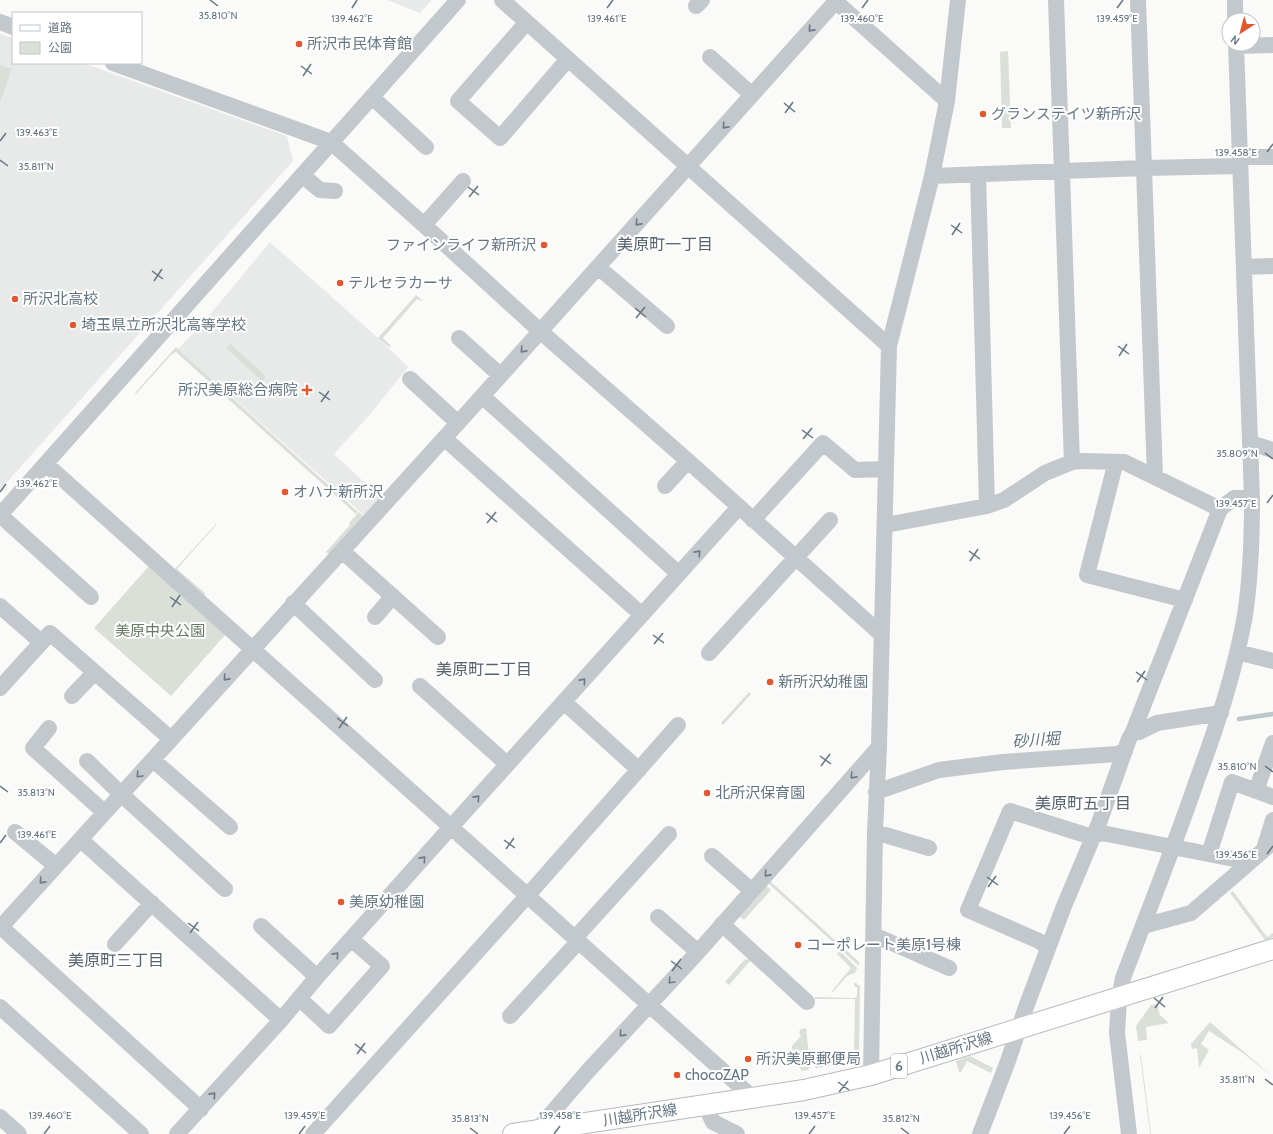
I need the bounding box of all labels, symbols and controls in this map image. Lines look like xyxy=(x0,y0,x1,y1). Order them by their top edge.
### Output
text: 35.810°N xyxy=(198,9,238,22)
legend xyxy=(12,12,142,64)
text: 139.462°E xyxy=(331,12,373,25)
text: 139.461°E xyxy=(587,12,627,25)
text: 139.460°E xyxy=(840,12,884,25)
text: 139.459°E xyxy=(1096,12,1138,25)
north arrow xyxy=(1221,12,1261,52)
text: 道路 xyxy=(48,20,72,35)
one-way arrow xyxy=(809,24,816,32)
text: N xyxy=(1228,32,1242,48)
place label: 所沢市民体育館 xyxy=(307,35,412,53)
marker: 所沢市民体育館 xyxy=(294,39,304,49)
text: 公園 xyxy=(48,40,72,55)
place label: グランステイツ新所沢 xyxy=(991,105,1141,123)
marker: グランステイツ新所沢 xyxy=(978,109,988,119)
one-way arrow xyxy=(722,121,730,129)
text: 139.463°E xyxy=(16,126,58,139)
text: 139.458°E xyxy=(1215,146,1257,159)
text: 35.811°N xyxy=(18,160,54,173)
one-way arrow xyxy=(635,218,643,226)
district label: 美原町一丁目 xyxy=(617,235,713,254)
place label: ファインライフ新所沢 xyxy=(386,236,536,254)
marker: ファインライフ新所沢 xyxy=(539,240,549,250)
place label: テルセラカーサ xyxy=(348,274,453,292)
marker: テルセラカーサ xyxy=(335,278,345,288)
place label: 所沢北高校 xyxy=(23,290,98,308)
marker: 所沢北高校 xyxy=(10,294,20,304)
place label: 埼玉県立所沢北高等学校 xyxy=(81,316,246,334)
marker: 埼玉県立所沢北高等学校 xyxy=(68,320,78,330)
one-way arrow xyxy=(521,346,528,353)
place label: 所沢美原総合病院 xyxy=(178,381,298,399)
marker: 所沢美原総合病院 xyxy=(301,384,313,396)
text: 35.809°N xyxy=(1216,447,1258,460)
text: 139.462°E xyxy=(16,477,58,490)
place label: オハナ新所沢 xyxy=(293,483,383,501)
marker: オハナ新所沢 xyxy=(280,487,290,497)
text: 139.457°E xyxy=(1216,497,1257,510)
one-way arrow xyxy=(693,550,700,558)
park label: 美原中央公園 xyxy=(115,622,205,640)
district label: 美原町二丁目 xyxy=(436,660,532,679)
one-way arrow xyxy=(223,673,231,681)
place label: 新所沢幼稚園 xyxy=(778,673,868,691)
marker: 新所沢幼稚園 xyxy=(765,677,775,687)
one-way arrow xyxy=(578,678,585,686)
water label: 砂川堀 xyxy=(1011,729,1064,751)
text: 35.810°N xyxy=(1217,760,1257,773)
one-way arrow xyxy=(136,770,144,778)
one-way arrow xyxy=(851,772,858,779)
place label: 北所沢保育園 xyxy=(715,784,805,802)
text: 35.813°N xyxy=(17,786,55,799)
marker: 北所沢保育園 xyxy=(702,788,712,798)
district label: 美原町五丁目 xyxy=(1035,794,1131,813)
one-way arrow xyxy=(472,795,479,803)
text: 139.461°E xyxy=(17,828,57,841)
text: 139.456°E xyxy=(1215,848,1257,861)
one-way arrow xyxy=(418,856,426,864)
one-way arrow xyxy=(765,869,772,876)
one-way arrow xyxy=(40,877,47,884)
place label: 美原幼稚園 xyxy=(349,893,424,911)
marker: 美原幼稚園 xyxy=(336,897,346,907)
place label: コーポレート美原1号棟 xyxy=(806,936,961,954)
marker: コーポレート美原1号棟 xyxy=(793,940,803,950)
district label: 美原町三丁目 xyxy=(68,951,164,970)
one-way arrow xyxy=(331,953,338,960)
one-way arrow xyxy=(668,976,675,984)
street label: 川越所沢線 xyxy=(917,1028,995,1068)
one-way arrow xyxy=(619,1029,627,1037)
place label: 所沢美原郵便局 xyxy=(756,1050,861,1068)
marker: 所沢美原郵便局 xyxy=(743,1054,753,1064)
road number: 6 xyxy=(891,1054,907,1078)
place label: chocoZAP xyxy=(685,1066,749,1084)
marker: chocoZAP xyxy=(672,1070,682,1080)
text: 35.811°N xyxy=(1219,1073,1255,1086)
one-way arrow xyxy=(208,1092,216,1100)
street label: 川越所沢線 xyxy=(602,1100,678,1130)
text: 139.460°E xyxy=(28,1109,72,1122)
text: 139.459°E xyxy=(284,1109,326,1122)
text: 139.458°E xyxy=(539,1109,581,1122)
text: 139.457°E xyxy=(795,1109,836,1122)
text: 139.456°E xyxy=(1049,1109,1091,1122)
text: 35.813°N xyxy=(451,1112,489,1125)
text: 35.812°N xyxy=(882,1112,920,1125)

